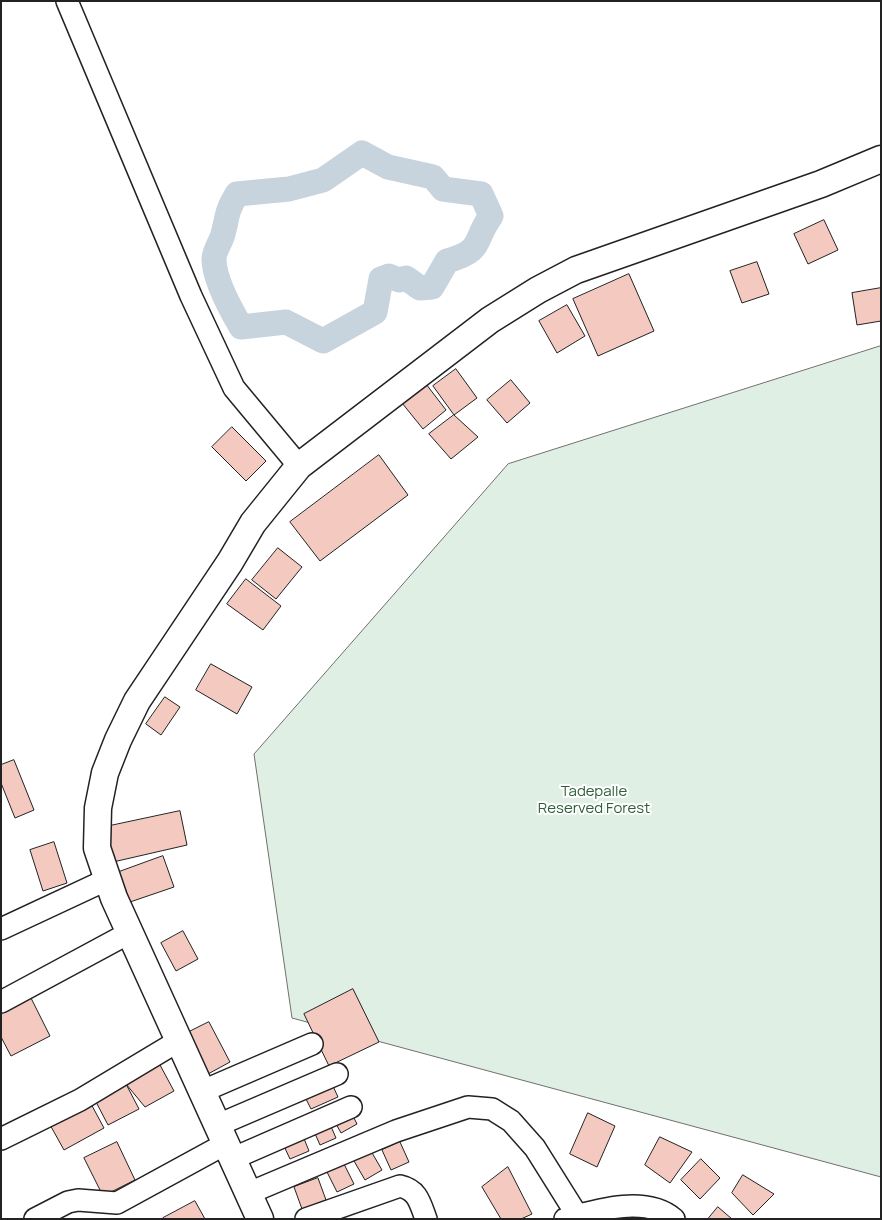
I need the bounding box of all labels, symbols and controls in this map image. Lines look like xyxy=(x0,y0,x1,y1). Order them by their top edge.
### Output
park label: Tadepalle Reserved Forest xyxy=(538,783,650,818)

